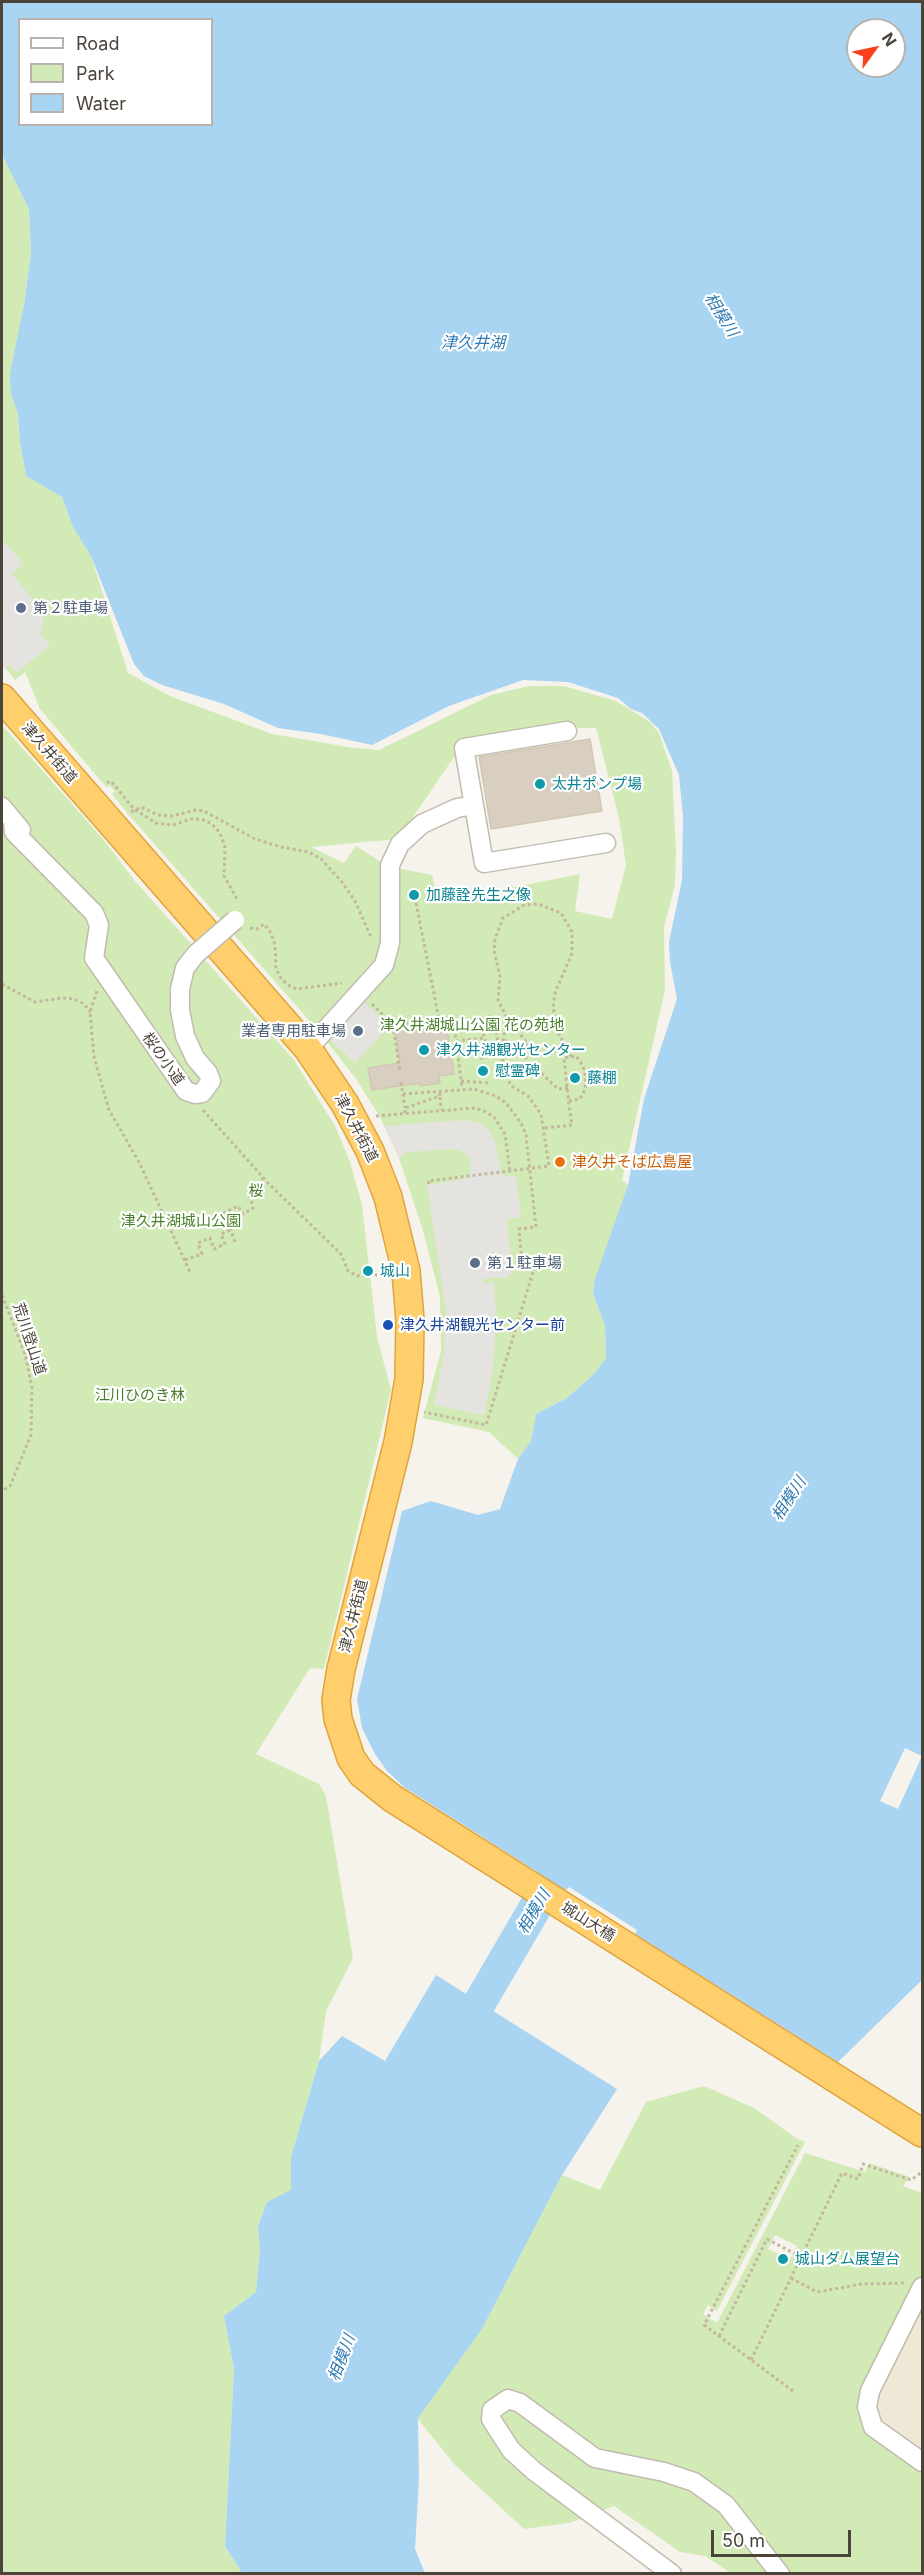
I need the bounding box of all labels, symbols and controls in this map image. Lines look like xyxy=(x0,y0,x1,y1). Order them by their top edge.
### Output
legend xyxy=(18,18,213,126)
north arrow xyxy=(846,18,906,78)
text: N xyxy=(878,29,901,50)
text: Road xyxy=(76,33,119,54)
text: Park xyxy=(76,63,115,84)
text: Water xyxy=(76,93,126,114)
water label: 相模川 xyxy=(700,290,742,340)
water label: 津久井湖 xyxy=(441,333,505,353)
place label: 第２駐車場 xyxy=(33,599,108,617)
marker: 第２駐車場 xyxy=(14,601,28,615)
street label: 津久井街道 xyxy=(18,719,80,787)
place label: 太井ポンプ場 xyxy=(552,775,642,793)
marker: 太井ポンプ場 xyxy=(533,777,547,791)
place label: 加藤詮先生之像 xyxy=(426,886,531,904)
marker: 加藤詮先生之像 xyxy=(407,888,421,902)
park label: 津久井湖城山公園 花の苑地 xyxy=(380,1016,564,1034)
place label: 業者専用駐車場 xyxy=(241,1022,346,1040)
marker: 業者専用駐車場 xyxy=(351,1024,365,1038)
street label: 桜の小道 xyxy=(138,1029,188,1089)
place label: 津久井湖観光センター xyxy=(436,1041,586,1059)
marker: 津久井湖観光センター xyxy=(417,1043,431,1057)
place label: 慰霊碑 xyxy=(495,1062,540,1080)
marker: 慰霊碑 xyxy=(476,1064,490,1078)
place label: 藤棚 xyxy=(587,1069,617,1087)
marker: 藤棚 xyxy=(568,1071,582,1085)
street label: 津久井街道 xyxy=(330,1091,382,1165)
place label: 津久井そば広島屋 xyxy=(572,1153,692,1171)
marker: 津久井そば広島屋 xyxy=(553,1155,567,1169)
park label: 桜 xyxy=(249,1182,263,1200)
park label: 津久井湖城山公園 xyxy=(121,1212,241,1230)
place label: 第１駐車場 xyxy=(487,1254,562,1272)
marker: 第１駐車場 xyxy=(468,1256,482,1270)
place label: 城山 xyxy=(380,1262,410,1280)
marker: 城山 xyxy=(361,1264,375,1278)
street label: 荒川登山道 xyxy=(9,1301,49,1377)
place label: 津久井湖観光センター前 xyxy=(400,1316,565,1334)
marker: 津久井湖観光センター前 xyxy=(381,1318,395,1332)
park label: 江川ひのき林 xyxy=(95,1386,185,1404)
water label: 相模川 xyxy=(768,1474,810,1524)
street label: 津久井街道 xyxy=(336,1577,372,1655)
water label: 相模川 xyxy=(513,1886,555,1938)
street label: 城山大橋 xyxy=(558,1898,618,1946)
place label: 城山ダム展望台 xyxy=(795,2250,900,2268)
marker: 城山ダム展望台 xyxy=(776,2252,790,2266)
water label: 相模川 xyxy=(324,2332,360,2384)
scale bar xyxy=(714,2518,854,2556)
text: 50 m xyxy=(722,2530,765,2551)

